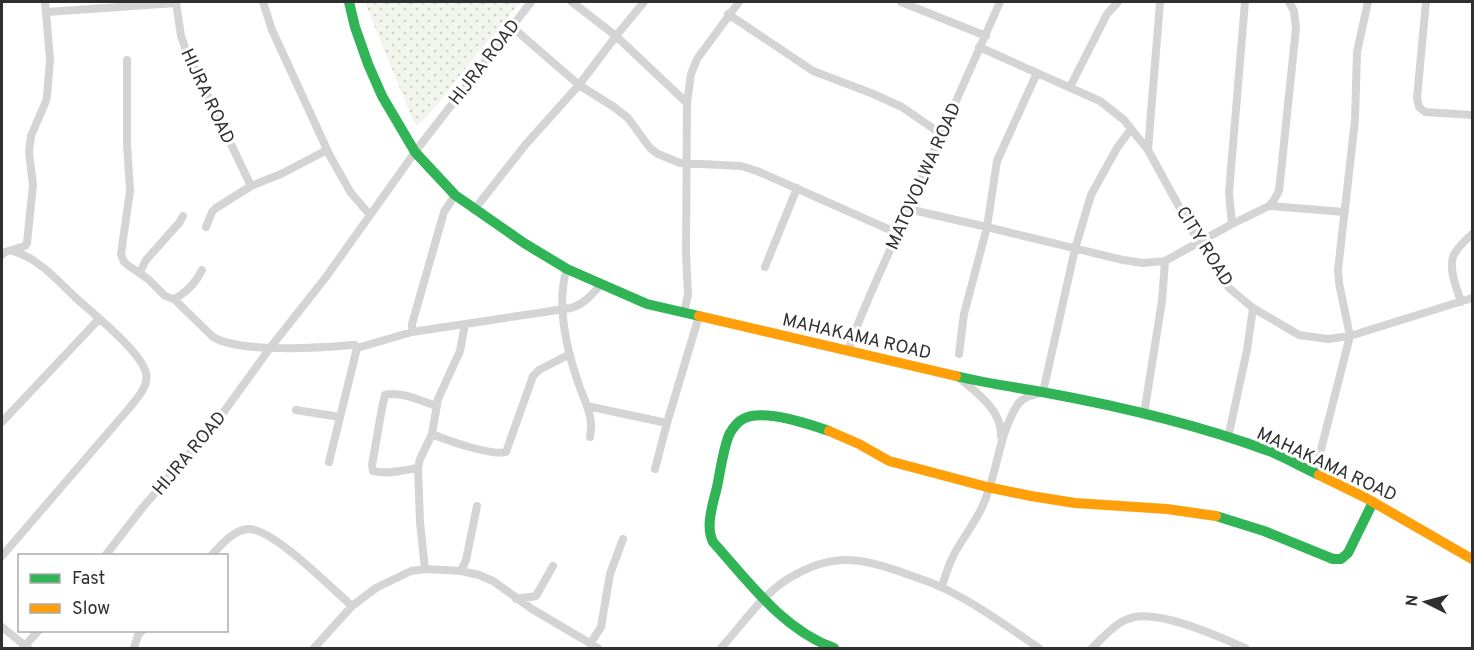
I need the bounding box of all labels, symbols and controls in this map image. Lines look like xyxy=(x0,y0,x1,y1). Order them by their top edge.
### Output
street label: HIJRA ROAD xyxy=(444,15,526,111)
street label: HIJRA ROAD xyxy=(174,45,239,148)
street label: MATOVOLWA ROAD xyxy=(882,99,967,254)
street label: CITY ROAD xyxy=(1170,202,1237,291)
street label: MAHAKAMA ROAD xyxy=(780,309,933,366)
street label: HIJRA ROAD xyxy=(148,407,232,501)
street label: MAHAKAMA ROAD xyxy=(1253,423,1400,508)
legend xyxy=(18,554,228,632)
text: Fast xyxy=(72,568,105,591)
north arrow xyxy=(1396,572,1456,632)
text: N xyxy=(1403,594,1424,607)
text: Slow xyxy=(72,598,110,621)

